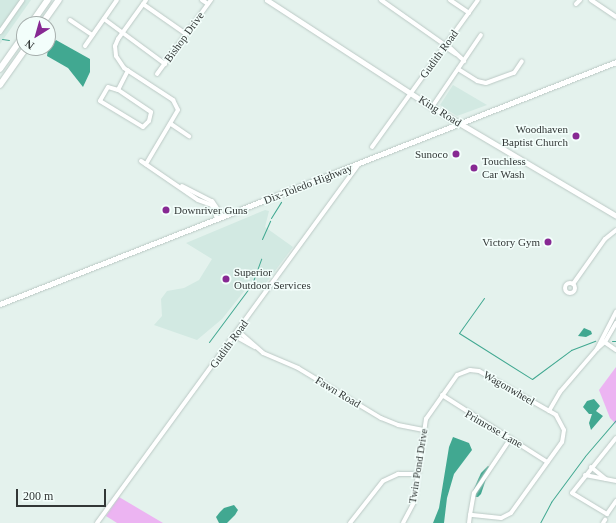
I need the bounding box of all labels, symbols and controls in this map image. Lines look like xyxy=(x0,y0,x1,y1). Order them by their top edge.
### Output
street label: Bishop Drive xyxy=(161,9,207,65)
north arrow xyxy=(16,16,56,56)
street label: Gudith Road xyxy=(417,27,461,81)
text: N xyxy=(23,38,36,52)
street label: King Road xyxy=(416,93,464,129)
place label: Woodhaven Baptist Church xyxy=(502,123,568,149)
marker: Woodhaven Baptist Church xyxy=(571,131,581,141)
place label: Sunoco xyxy=(415,147,448,161)
marker: Sunoco xyxy=(451,149,461,159)
place label: Touchless Car Wash xyxy=(482,155,526,181)
street label: Dix-Toledo Highway xyxy=(262,161,354,207)
marker: Touchless Car Wash xyxy=(469,163,479,173)
place label: Downriver Guns xyxy=(174,203,248,217)
marker: Downriver Guns xyxy=(161,205,171,215)
place label: Victory Gym xyxy=(482,235,540,249)
marker: Victory Gym xyxy=(543,237,553,247)
place label: Superior Outdoor Services xyxy=(234,266,311,292)
marker: Superior Outdoor Services xyxy=(221,274,231,284)
street label: Gudith Road xyxy=(207,317,251,371)
street label: Wagonwheel xyxy=(481,368,537,408)
street label: Fawn Road xyxy=(313,373,363,411)
street label: Primrose Lane xyxy=(463,407,525,451)
street label: Twin Pond Drive xyxy=(406,428,430,504)
scale bar xyxy=(18,481,108,507)
text: 200 m xyxy=(23,489,53,503)

